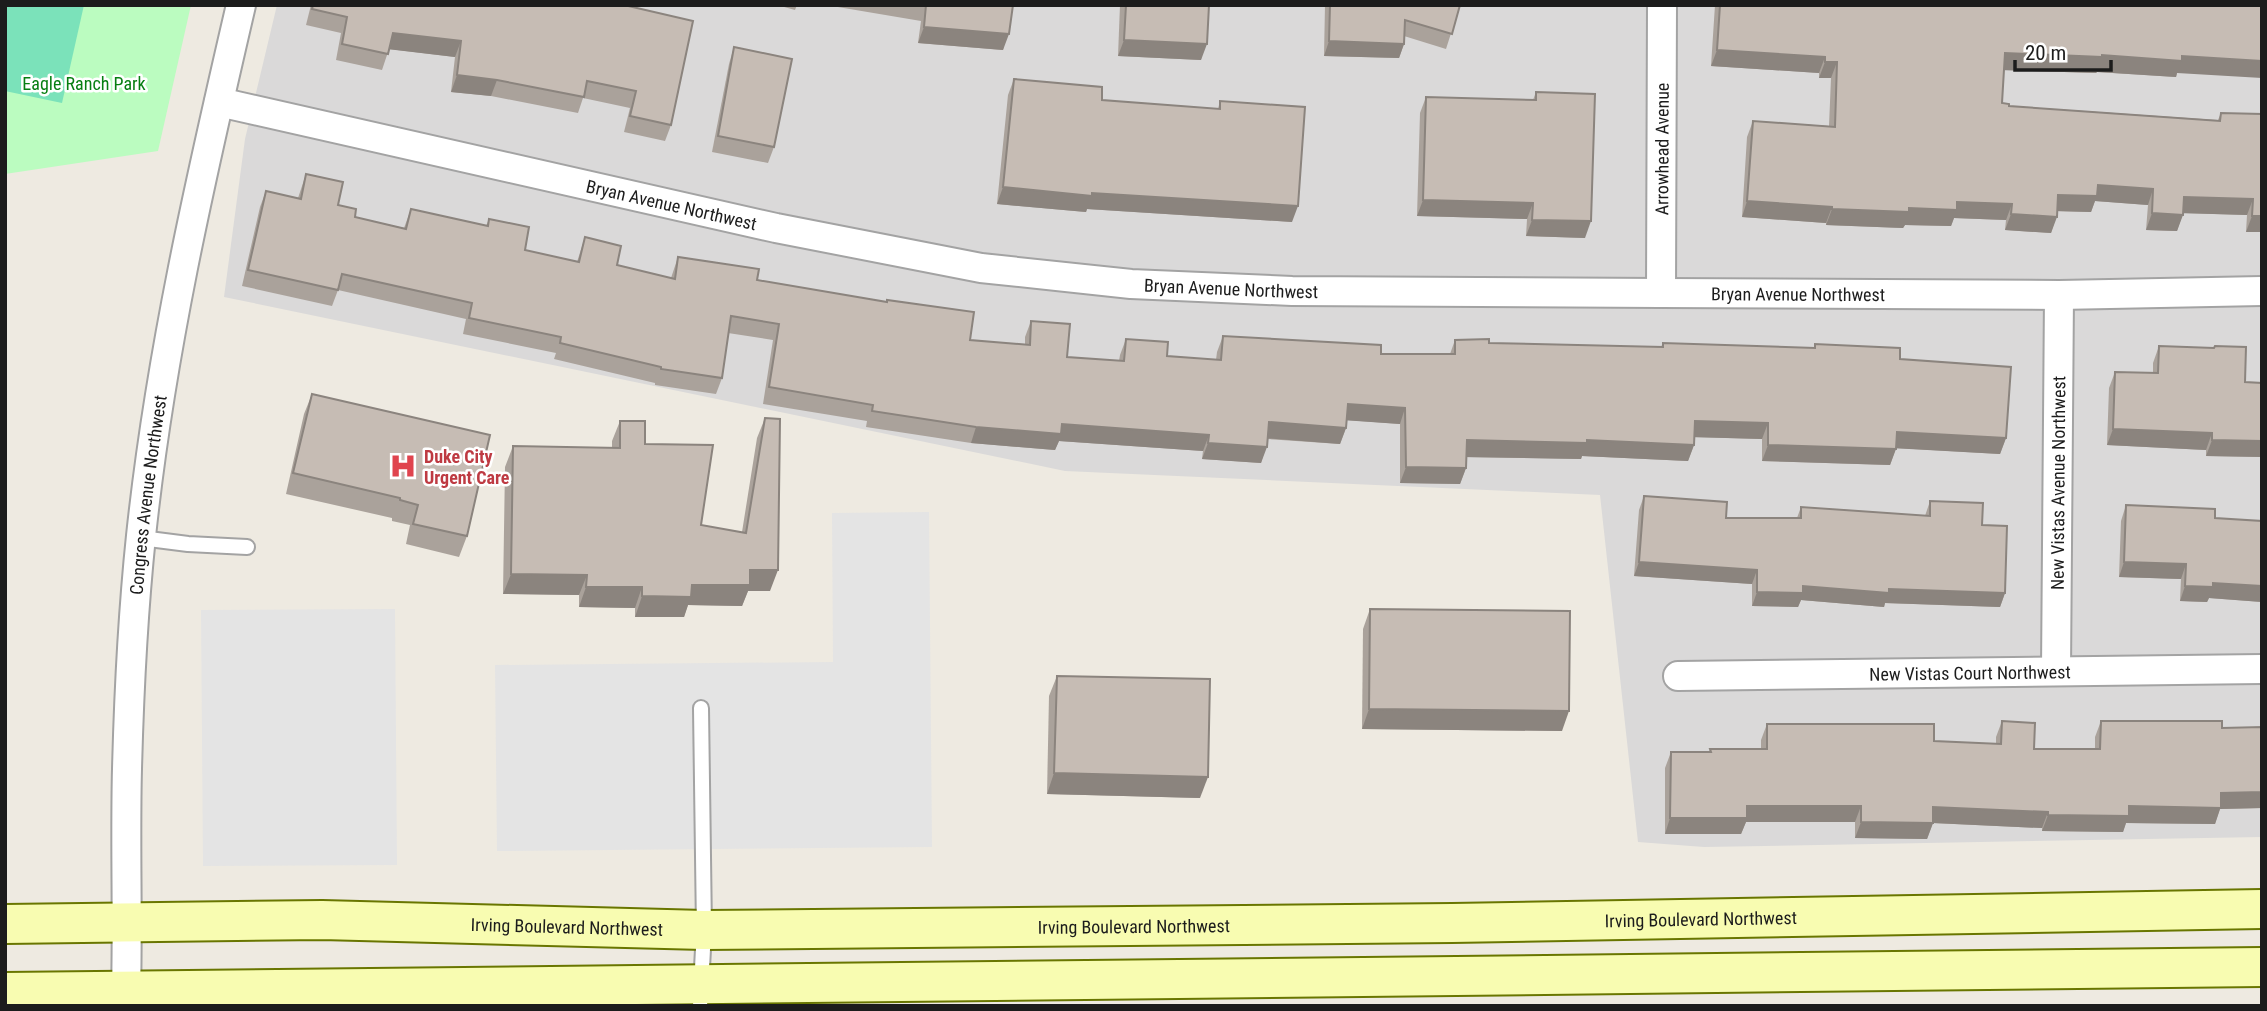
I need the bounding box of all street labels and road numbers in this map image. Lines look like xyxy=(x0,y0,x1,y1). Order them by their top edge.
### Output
street label: Arrowhead Avenue xyxy=(1651,83,1672,215)
street label: Bryan Avenue Northwest xyxy=(584,175,759,234)
street label: Bryan Avenue Northwest xyxy=(1144,274,1318,302)
street label: Bryan Avenue Northwest xyxy=(1711,283,1885,305)
street label: New Vistas Avenue Northwest xyxy=(2046,376,2069,590)
street label: Congress Avenue Northwest xyxy=(125,394,170,596)
street label: New Vistas Court Northwest xyxy=(1869,661,2071,684)
street label: Irving Boulevard Northwest xyxy=(1604,907,1797,931)
street label: Irving Boulevard Northwest xyxy=(471,913,663,939)
street label: Irving Boulevard Northwest xyxy=(1038,915,1230,937)

